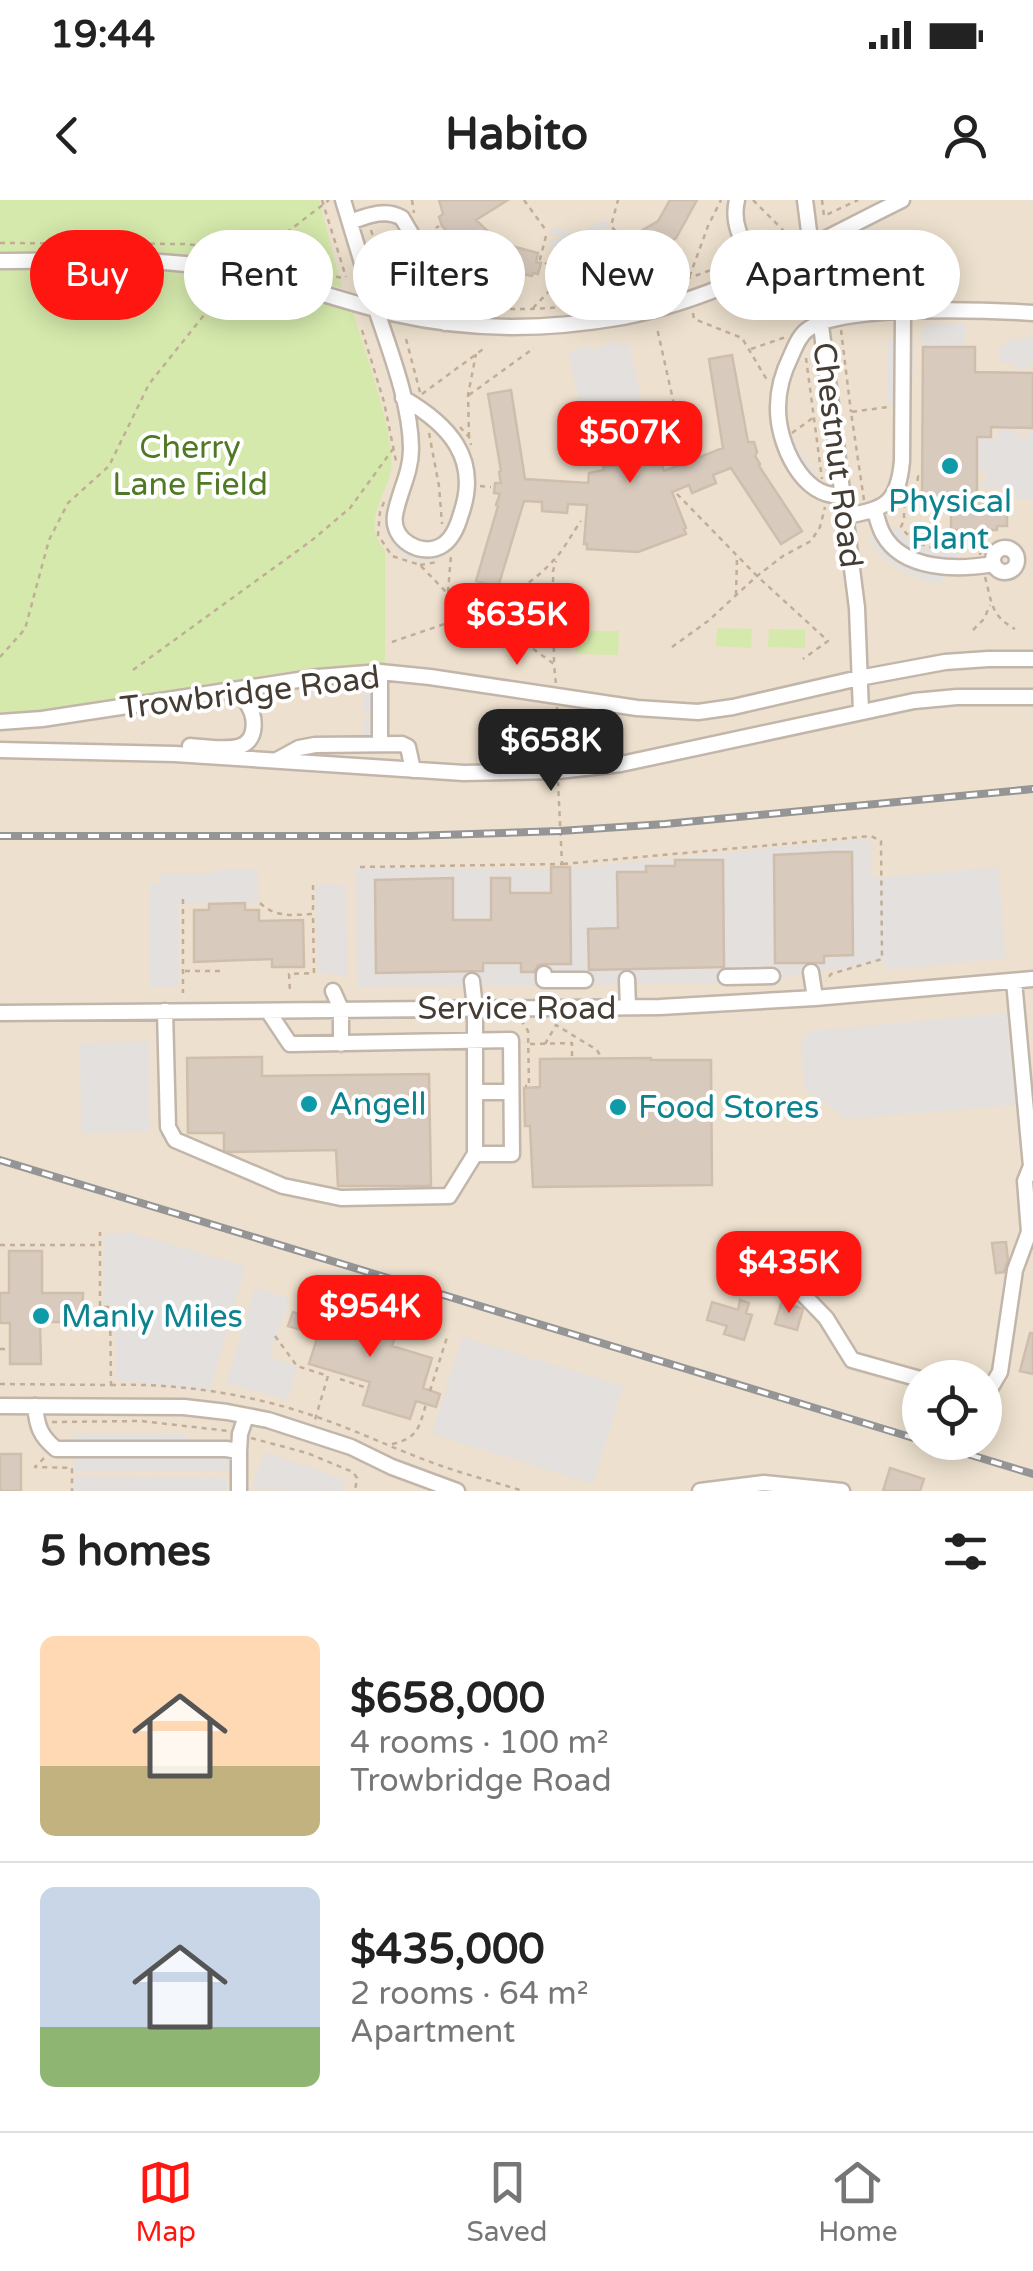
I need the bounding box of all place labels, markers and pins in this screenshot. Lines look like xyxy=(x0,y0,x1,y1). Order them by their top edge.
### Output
pin: $507K xyxy=(560,401,700,486)
marker: Physical Plant xyxy=(939,455,961,477)
place label: Physical Plant xyxy=(888,483,1012,558)
pin: $635K xyxy=(447,583,587,668)
pin: $658K xyxy=(481,709,621,794)
place label: Angell xyxy=(329,1086,426,1124)
place label: Food Stores xyxy=(638,1089,819,1127)
marker: Angell xyxy=(298,1093,320,1115)
marker: Food Stores xyxy=(607,1096,629,1118)
pin: $435K xyxy=(719,1231,859,1316)
pin: $954K xyxy=(300,1275,440,1360)
place label: Manly Miles xyxy=(61,1298,243,1336)
marker: Manly Miles xyxy=(30,1305,52,1327)

